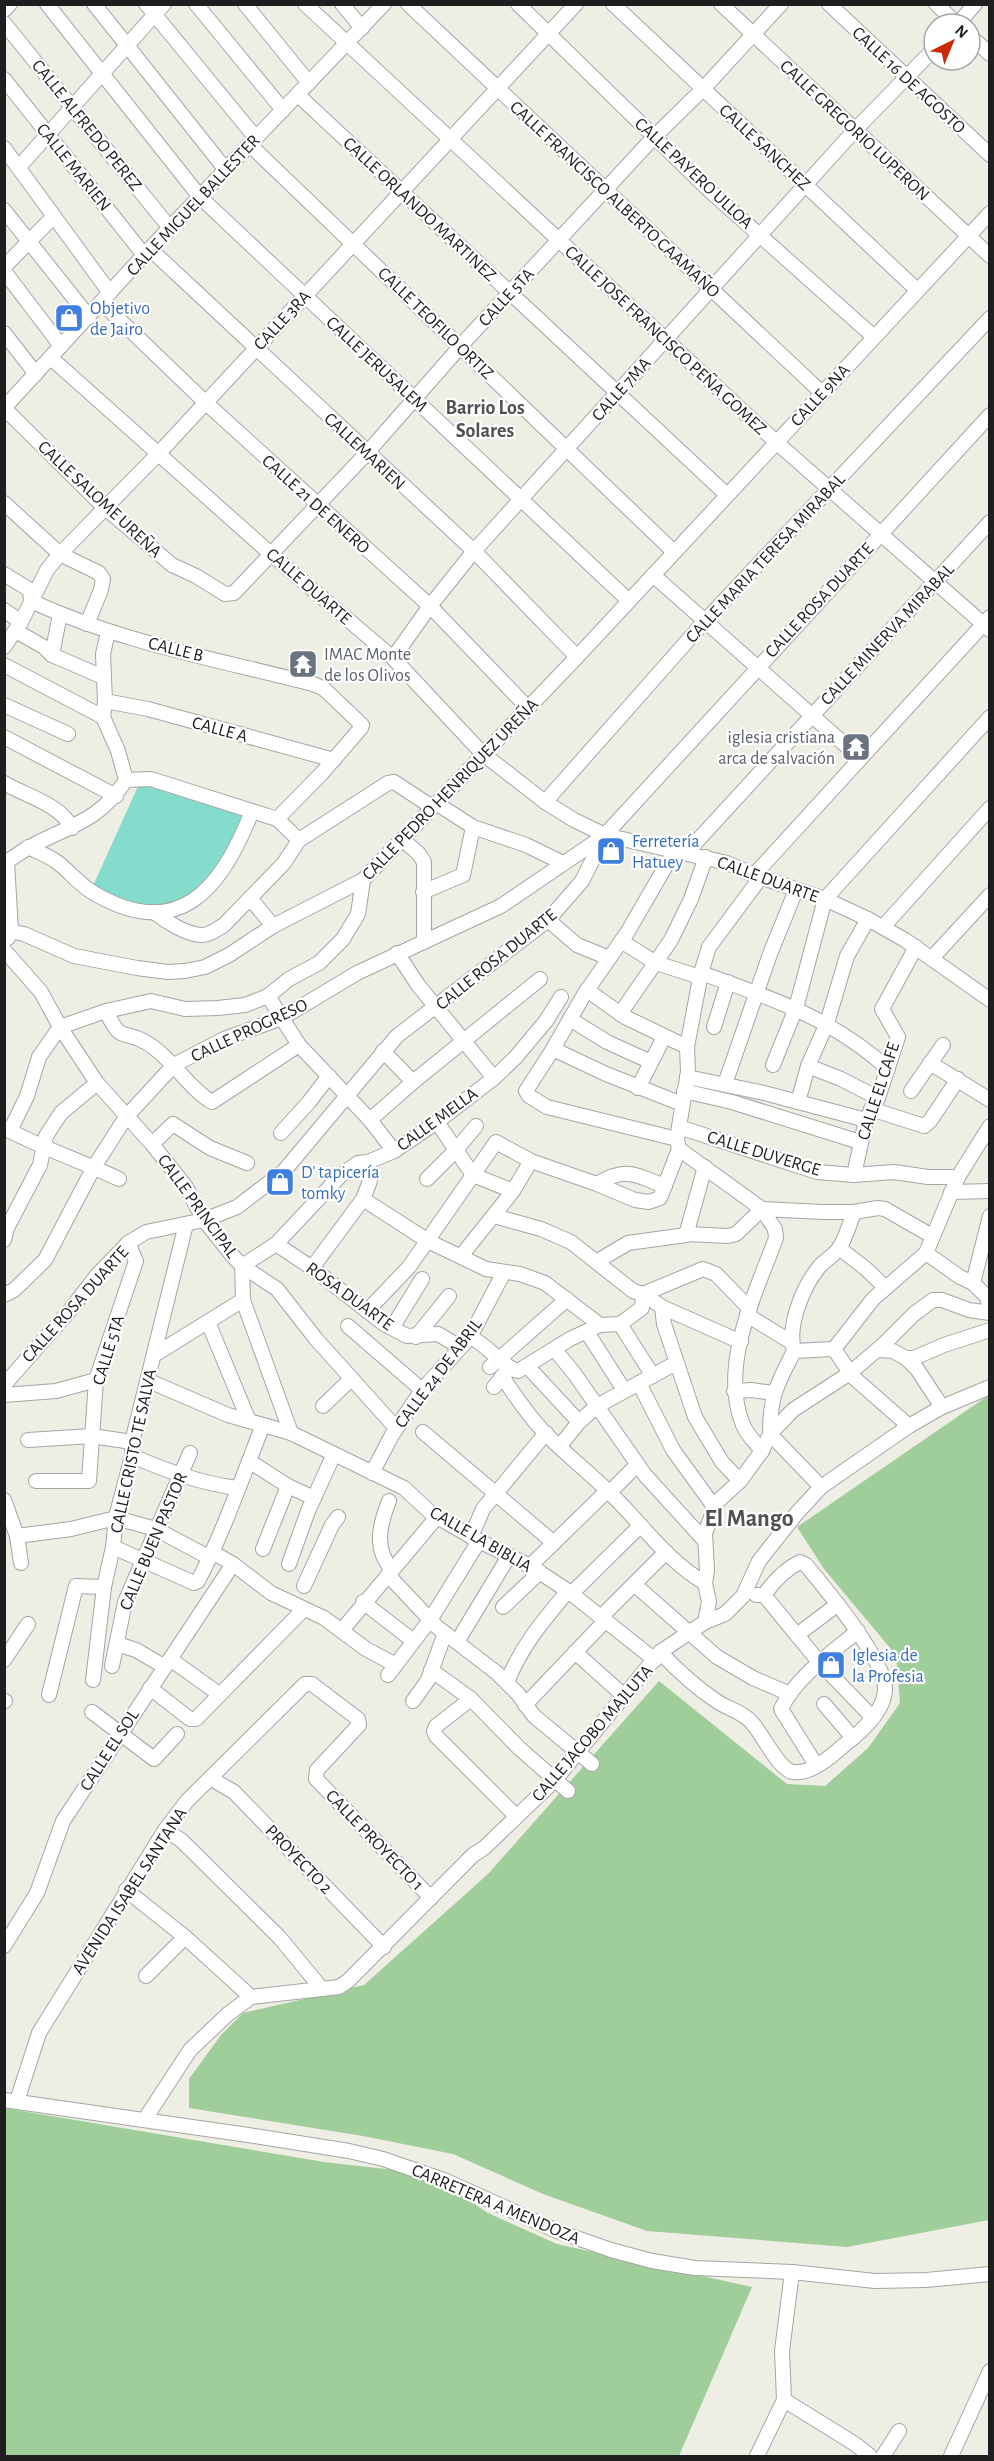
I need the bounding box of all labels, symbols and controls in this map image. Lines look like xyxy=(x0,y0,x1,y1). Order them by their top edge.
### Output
north arrow xyxy=(922,12,982,72)
text: N xyxy=(952,22,971,41)
street label: CALLE 16 DE AGOSTO xyxy=(848,24,968,138)
street label: CALLE ALFREDO PEREZ xyxy=(28,57,145,195)
street label: CALLE GREGORIO LUPERON xyxy=(776,57,933,205)
street label: CALLE FRANCISCO ALBERTO CAAMAÑO xyxy=(506,96,725,302)
street label: CALLE SANCHEZ xyxy=(715,101,813,194)
street label: CALLE PAYERO ULLOA xyxy=(631,115,756,233)
street label: CALLE MARIEN xyxy=(33,120,114,215)
street label: CALLE MIGUEL BALLESTER xyxy=(124,132,264,280)
street label: CALLE ORLANDO MARTINEZ xyxy=(339,134,499,285)
street label: CALLE JOSE FRANCISCO PEÑA GOMEZ xyxy=(561,241,772,439)
street label: CALLE TEOFILO ORTIZ xyxy=(374,264,497,383)
street label: CALLE 5TA xyxy=(476,265,538,330)
street label: CALLE 3RA xyxy=(251,287,315,354)
place label: Objetivo de Jairo xyxy=(90,300,150,339)
shop icon: Objetivo de Jairo xyxy=(53,302,85,334)
street label: CALLE JERUSALEM xyxy=(322,314,430,416)
street label: CALLE 7MA xyxy=(589,354,655,425)
street label: CALLE 9NA xyxy=(788,361,854,430)
district label: Barrio Los Solares xyxy=(445,398,525,441)
street label: CALLEMARIEN xyxy=(320,410,408,494)
street label: CALLE SALOME UREÑA xyxy=(34,436,167,562)
street label: CALLE 21 DE ENERO xyxy=(258,452,373,558)
street label: CALLE MARIA TERESA MIRABAL xyxy=(683,470,849,647)
street label: CALLE ROSA DUARTE xyxy=(762,540,877,661)
street label: CALLE DUARTE xyxy=(262,545,355,629)
street label: CALLE MINERVA MIRABAL xyxy=(818,560,958,709)
street label: CALLE B xyxy=(146,634,205,665)
place label: IMAC Monte de los Olivos xyxy=(324,646,411,685)
temple icon: IMAC Monte de los Olivos xyxy=(287,648,319,680)
street label: CALLE PEDRO HENRIQUEZ UREÑA xyxy=(357,693,543,884)
street label: CALLE A xyxy=(190,714,250,746)
place label: iglesia cristiana arca de salvación xyxy=(718,729,835,768)
temple icon: iglesia cristiana arca de salvación xyxy=(840,731,872,763)
place label: Ferretería Hatuey xyxy=(632,833,700,872)
shop icon: Ferretería Hatuey xyxy=(595,835,627,867)
street label: CALLE DUARTE xyxy=(715,853,821,907)
street label: CALLE ROSA DUARTE xyxy=(433,906,561,1014)
street label: CALLE PROGRESO xyxy=(188,996,311,1066)
street label: CALLE EL CAFE xyxy=(855,1040,903,1142)
street label: CALLE MELLA xyxy=(394,1084,482,1155)
street label: CALLE DUVERGE xyxy=(705,1128,823,1180)
street label: CALLE PRINCIPAL xyxy=(154,1152,241,1262)
place label: D' tapicería tomky xyxy=(301,1164,380,1203)
shop icon: D' tapicería tomky xyxy=(264,1166,296,1198)
street label: CALLE ROSA DUARTE xyxy=(19,1243,133,1366)
street label: ROSA DUARTE xyxy=(302,1259,397,1335)
street label: CALLE 5TA xyxy=(90,1313,128,1387)
street label: CALLE 24 DE ABRIL xyxy=(392,1315,486,1432)
street label: CALLE CRISTO TE SALVA xyxy=(108,1367,160,1535)
street label: CALLE BUEN PASTOR xyxy=(117,1470,191,1613)
street label: CALLE LA BIBLIA xyxy=(427,1504,535,1576)
district label: El Mango xyxy=(704,1507,794,1531)
place label: Iglesia de la Profesia xyxy=(852,1647,924,1686)
shop icon: Iglesia de la Profesia xyxy=(815,1649,847,1681)
street label: CALLE JACOBO MAJLUTA xyxy=(529,1662,657,1805)
street label: CALLE EL SOL xyxy=(77,1706,143,1794)
street label: CALLE PROYECTO 1 xyxy=(322,1787,427,1895)
street label: AVENIDA ISABEL SANTANA xyxy=(69,1804,191,1978)
street label: PROYECTO 2 xyxy=(261,1822,335,1898)
street label: CARRETERA A MENDOZA xyxy=(409,2161,583,2249)

